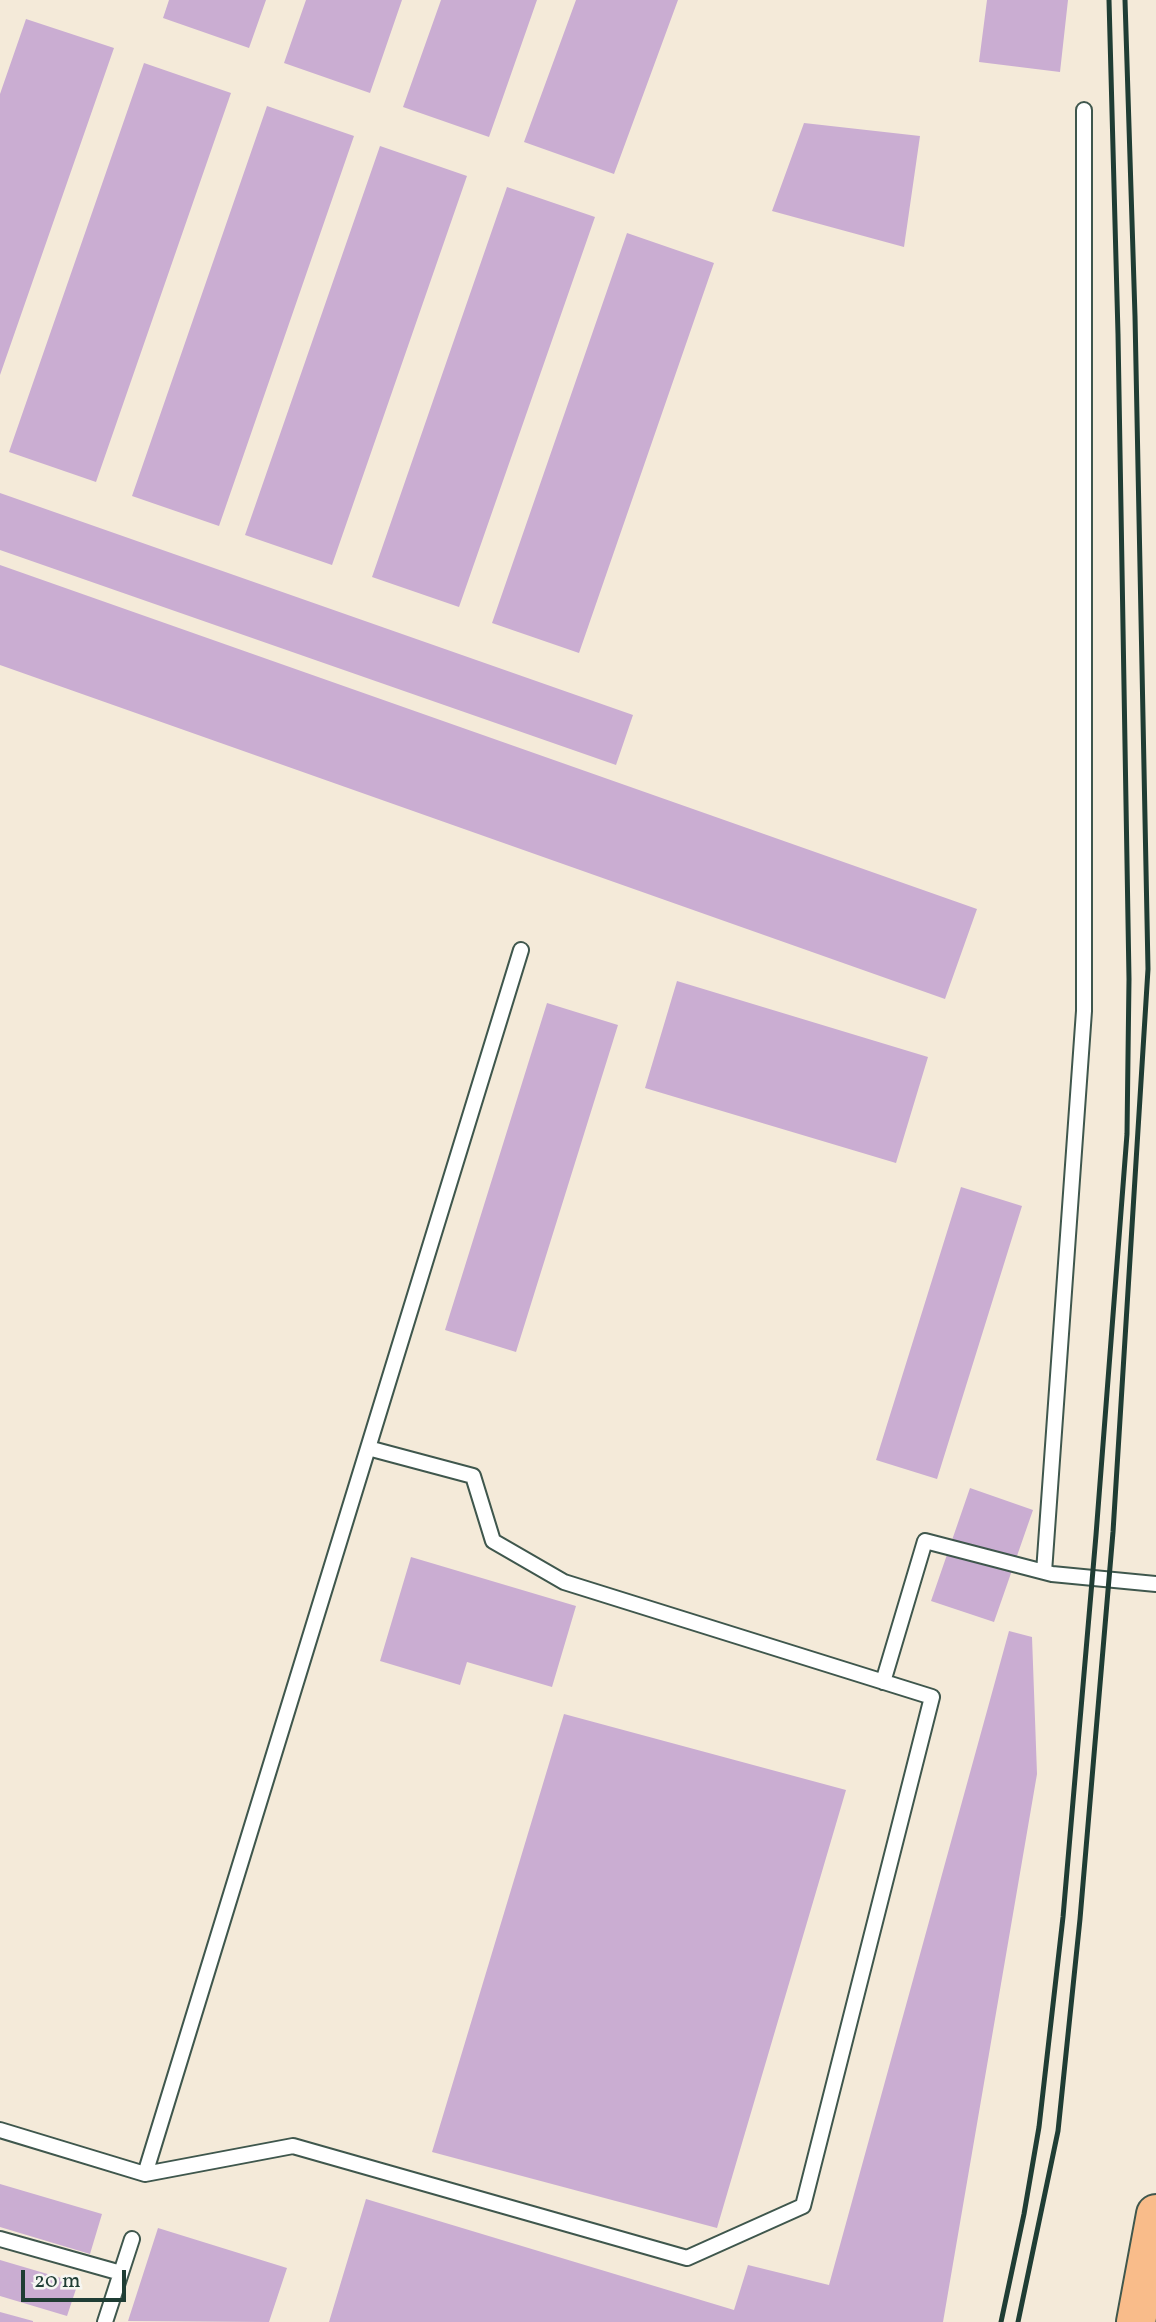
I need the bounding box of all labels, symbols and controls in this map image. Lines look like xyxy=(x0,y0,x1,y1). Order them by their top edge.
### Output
scale bar xyxy=(24,2256,130,2300)
text: 20 m xyxy=(34,2267,80,2296)

